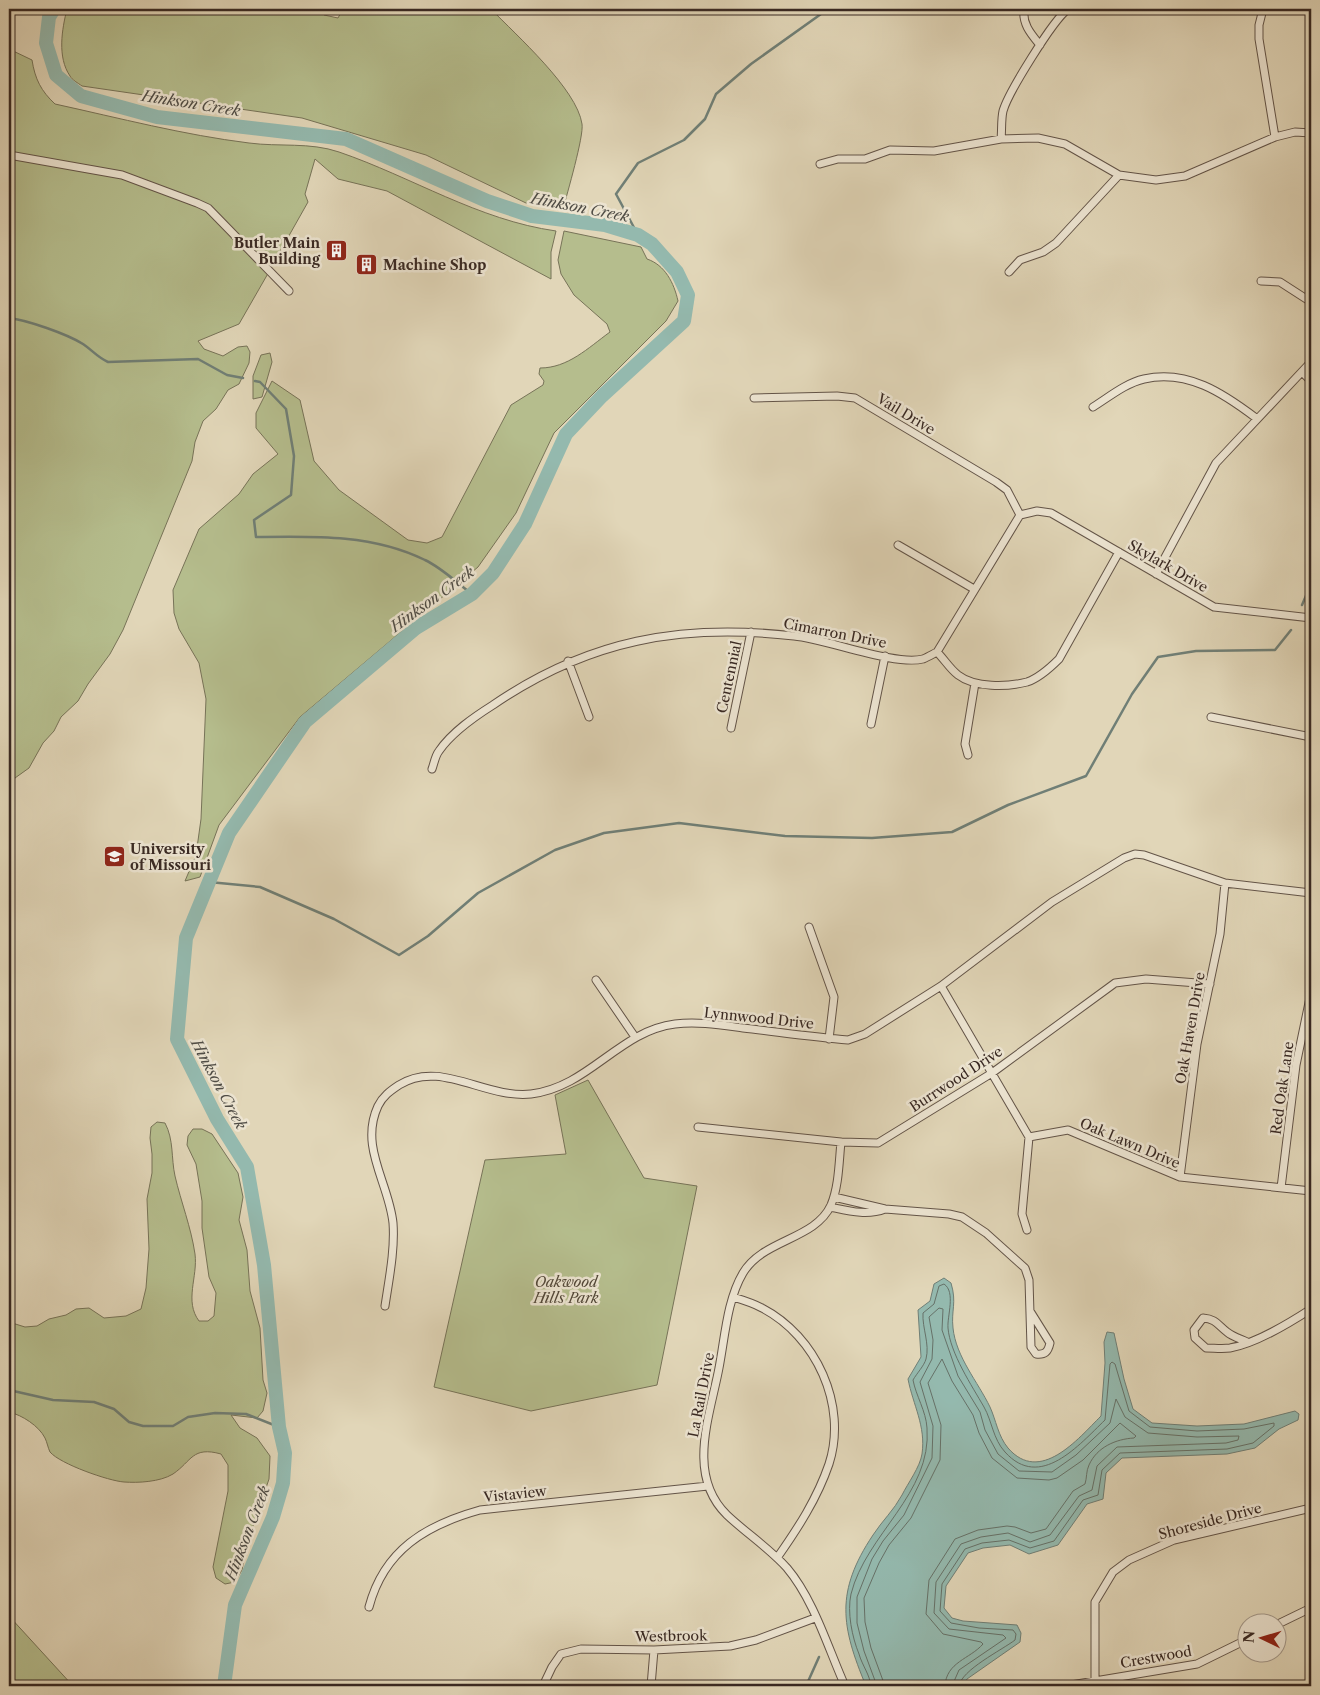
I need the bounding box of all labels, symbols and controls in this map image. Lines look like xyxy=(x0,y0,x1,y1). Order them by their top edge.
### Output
water label: Hinkson Creek xyxy=(139,86,242,120)
water label: Hinkson Creek xyxy=(528,188,631,226)
place label: Butler Main Building xyxy=(234,234,321,268)
building icon: Butler Main Building xyxy=(324,239,348,263)
building icon: Machine Shop xyxy=(355,253,379,277)
place label: Machine Shop xyxy=(383,256,486,274)
street label: Vail Drive xyxy=(873,389,939,438)
street label: Skylark Drive xyxy=(1125,536,1211,596)
water label: Hinkson Creek xyxy=(385,562,478,637)
street label: Cimarron Drive xyxy=(782,614,888,652)
street label: Centennial xyxy=(713,639,745,715)
place label: University of Missouri xyxy=(130,840,211,874)
school or university icon: University of Missouri xyxy=(102,845,126,869)
street label: Oak Haven Drive xyxy=(1171,970,1209,1085)
street label: Lynnwood Drive xyxy=(703,1003,815,1033)
water label: Hinkson Creek xyxy=(187,1035,251,1133)
street label: Red Oak Lane xyxy=(1267,1040,1297,1136)
street label: Burrwood Drive xyxy=(906,1042,1006,1116)
street label: Oak Lawn Drive xyxy=(1077,1114,1183,1172)
park label: Oakwood Hills Park xyxy=(532,1273,599,1307)
street label: La Rail Drive xyxy=(684,1351,718,1439)
street label: Vistaview xyxy=(482,1482,548,1506)
water label: Hinkson Creek xyxy=(220,1483,274,1584)
street label: Shoreside Drive xyxy=(1156,1499,1264,1543)
north arrow xyxy=(1238,1612,1288,1662)
street label: Westbrook xyxy=(634,1626,708,1646)
text: N xyxy=(1240,1630,1259,1644)
street label: Crestwood xyxy=(1119,1642,1194,1672)

